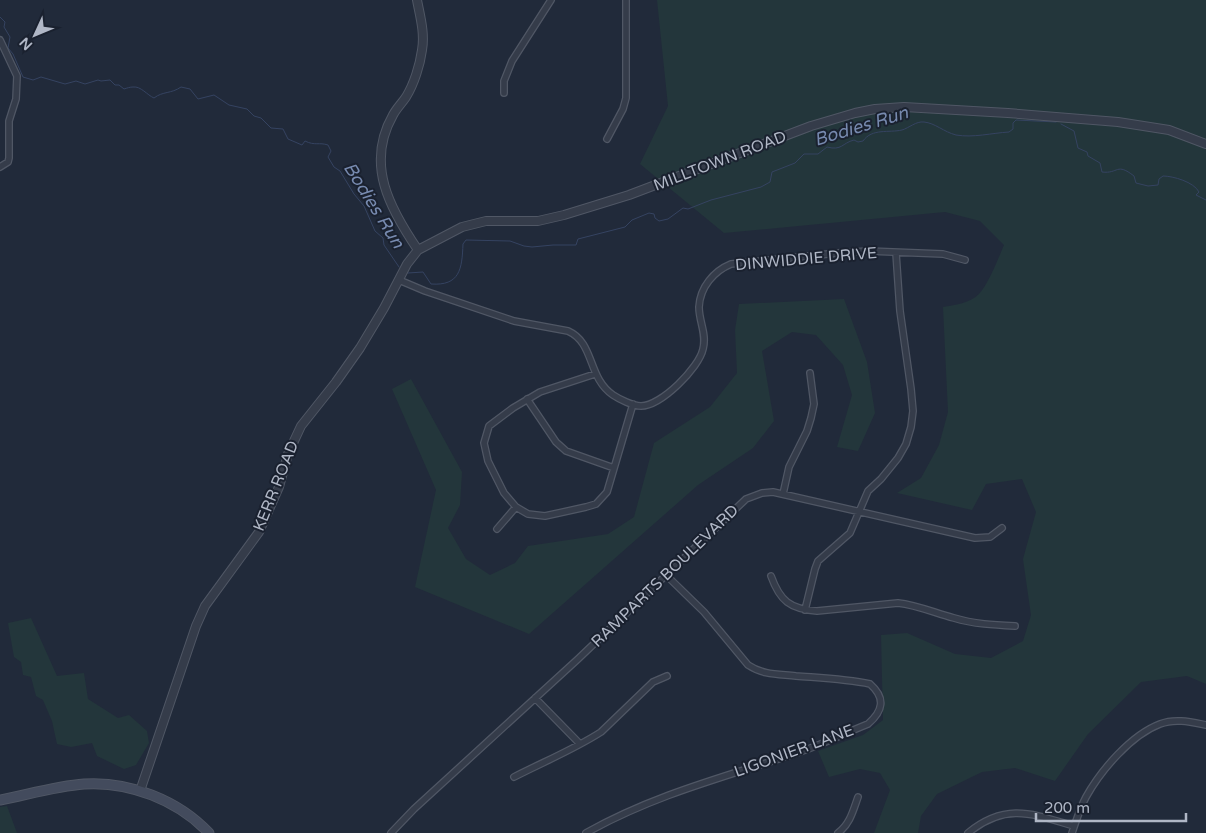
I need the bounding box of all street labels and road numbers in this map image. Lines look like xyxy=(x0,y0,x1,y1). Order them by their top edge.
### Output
street label: MILLTOWN ROAD xyxy=(651,126,789,196)
street label: DINWIDDIE DRIVE xyxy=(734,243,878,275)
street label: KERR ROAD xyxy=(249,438,303,534)
street label: RAMPARTS BOULEVARD xyxy=(587,500,743,652)
street label: LIGONIER LANE xyxy=(731,720,857,782)

